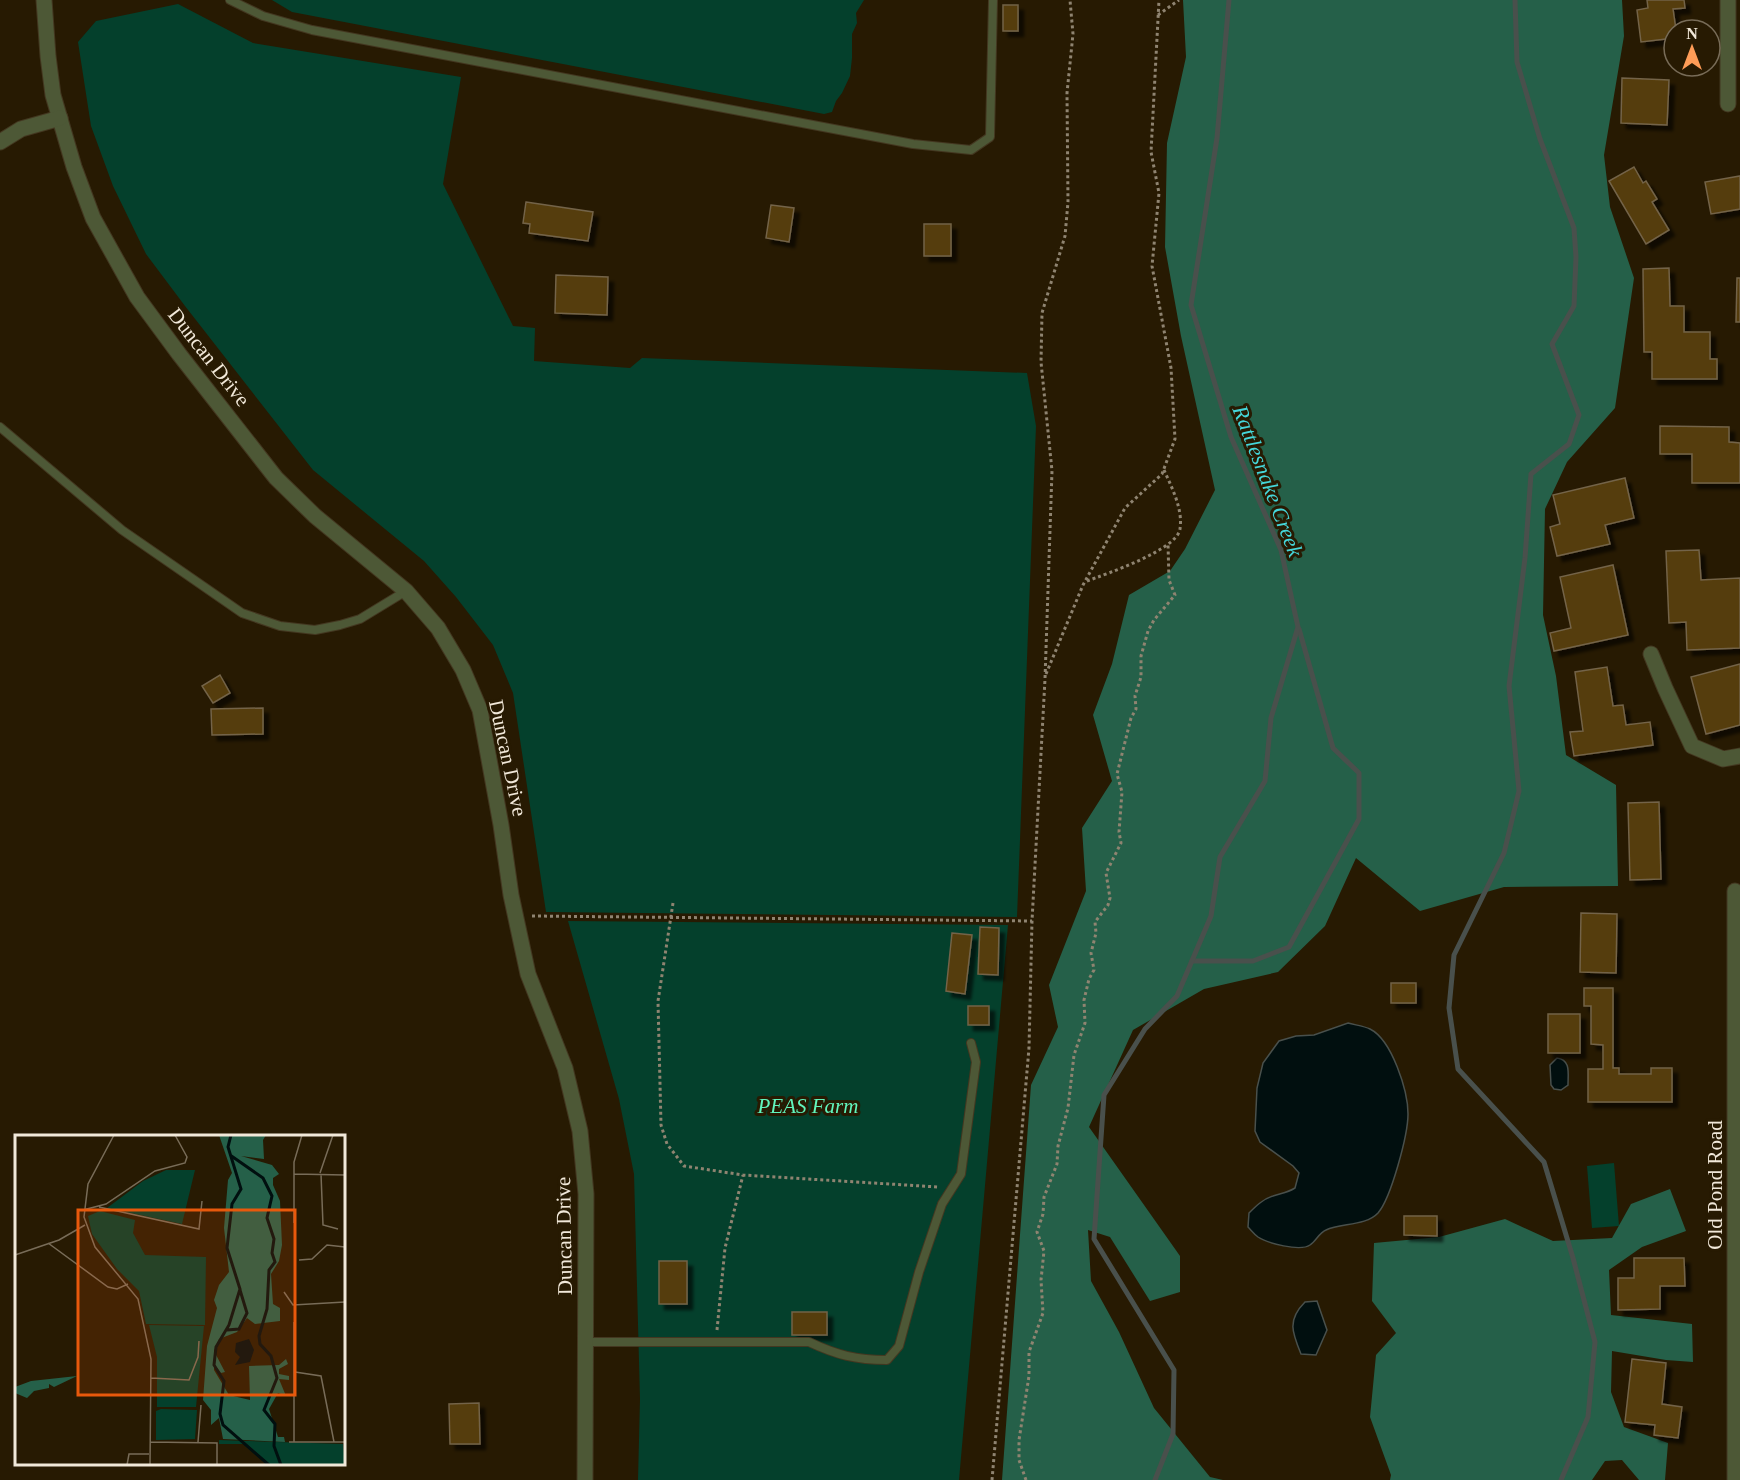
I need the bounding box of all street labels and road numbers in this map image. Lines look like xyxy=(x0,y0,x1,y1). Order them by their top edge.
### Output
street label: Duncan Drive xyxy=(163,303,255,411)
street label: Duncan Drive xyxy=(484,698,532,818)
street label: Old Pond Road xyxy=(1703,1120,1727,1250)
street label: Duncan Drive xyxy=(551,1177,577,1295)

